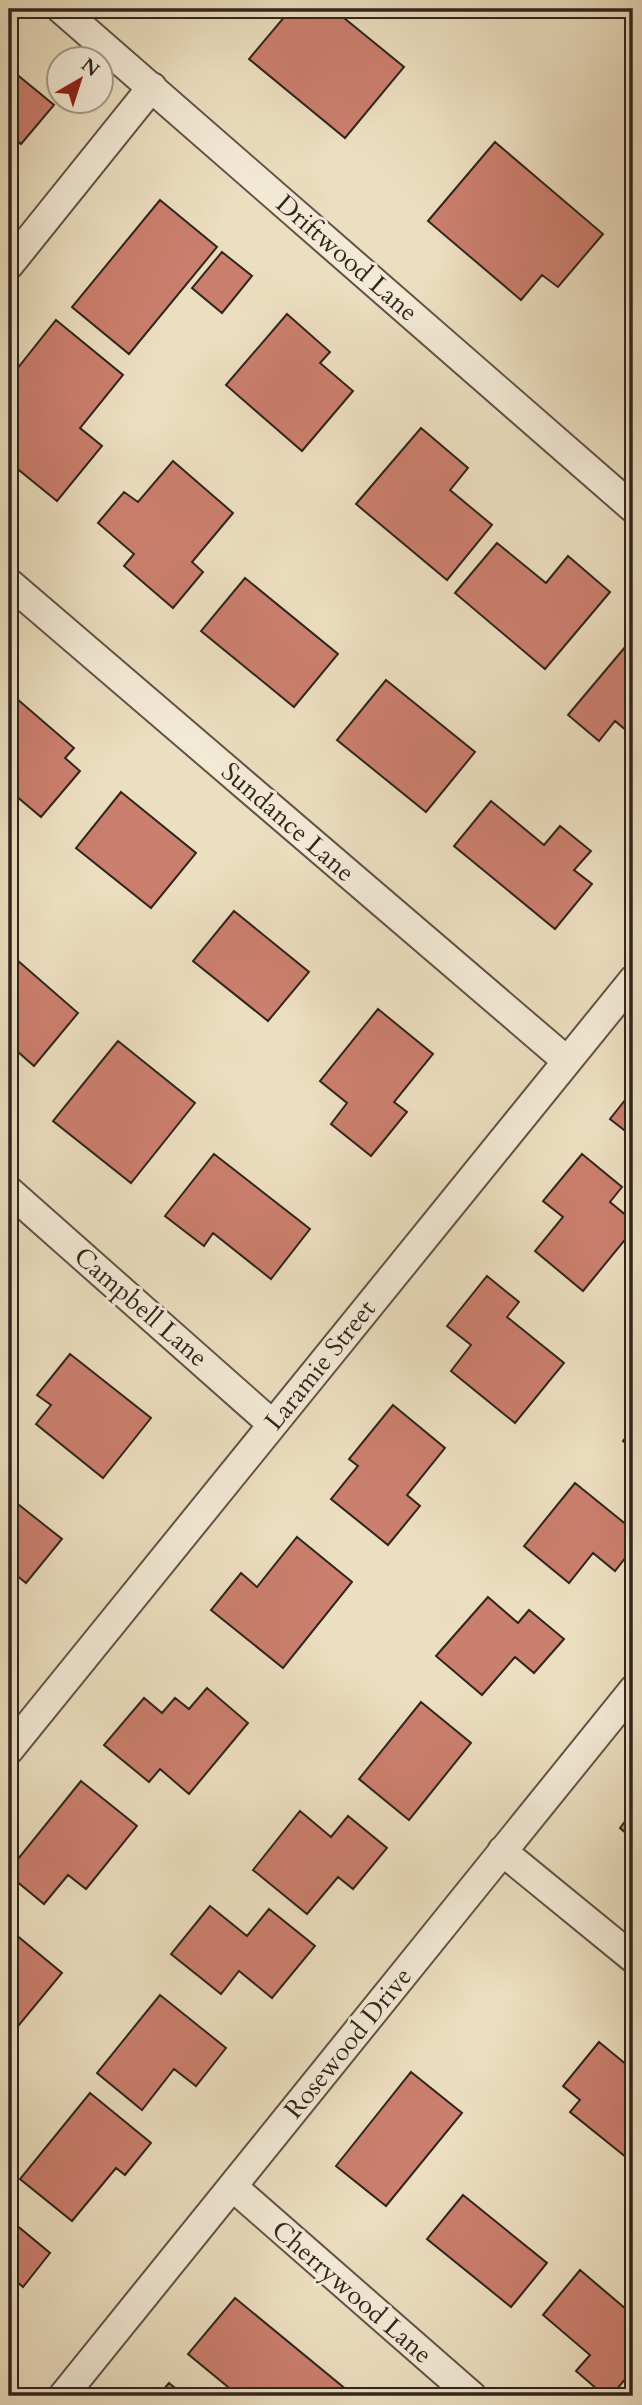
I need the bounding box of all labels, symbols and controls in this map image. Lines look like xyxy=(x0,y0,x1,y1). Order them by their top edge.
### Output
north arrow xyxy=(46,46,116,116)
text: N xyxy=(75,52,105,83)
street label: Driftwood Lane xyxy=(269,187,425,329)
street label: Sundance Lane xyxy=(214,754,362,890)
street label: Campbell Lane xyxy=(67,1239,215,1375)
street label: Laramie Street xyxy=(257,1292,383,1438)
street label: Rosewood Drive xyxy=(276,1960,420,2126)
street label: Cherrywood Lane xyxy=(264,2213,440,2371)

